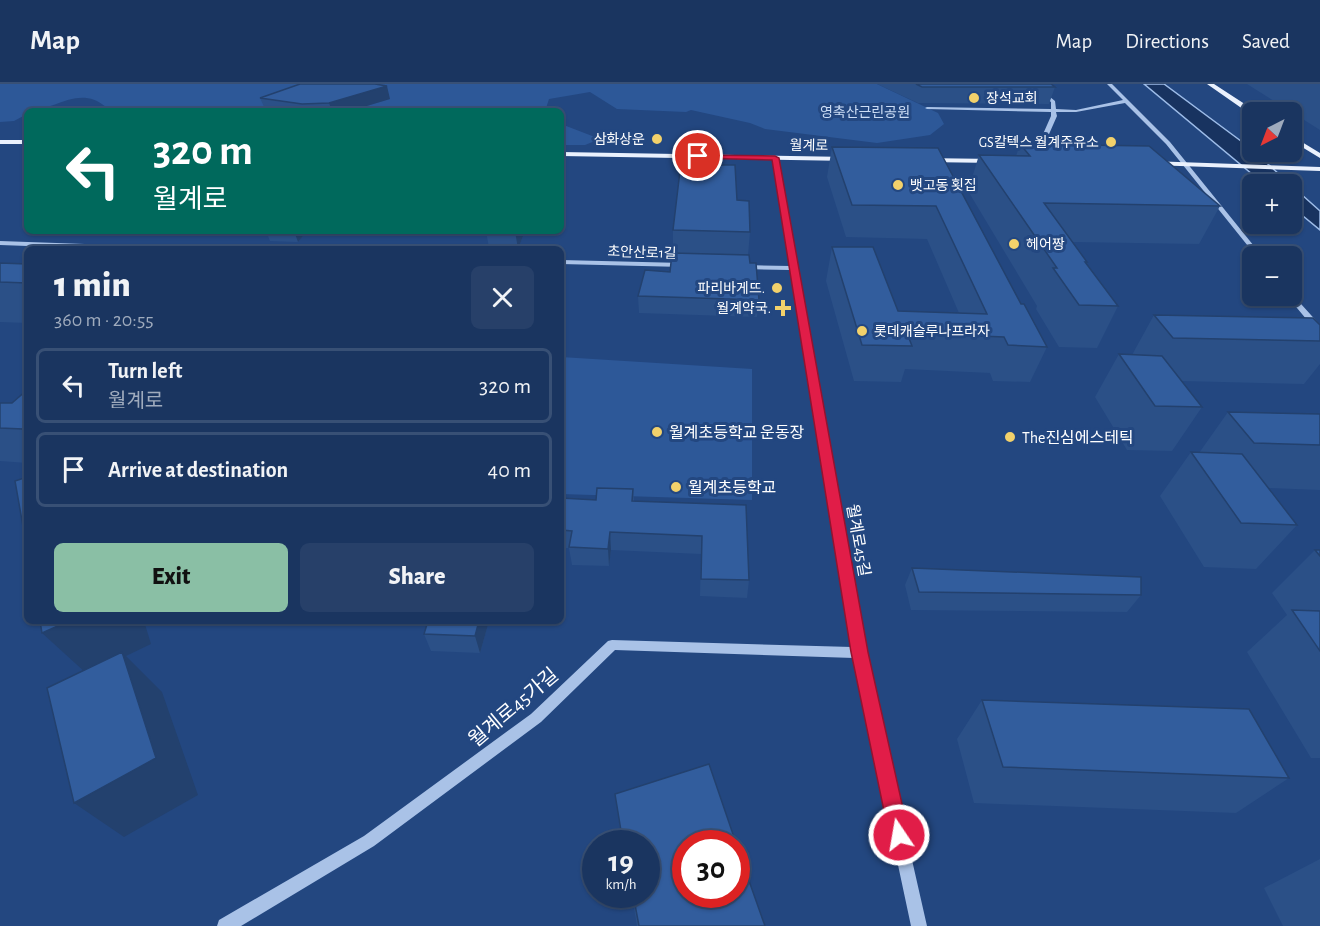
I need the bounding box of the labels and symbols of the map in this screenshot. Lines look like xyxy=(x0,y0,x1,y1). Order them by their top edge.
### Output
marker: 장석교회 xyxy=(967,91,981,105)
place label: 장석교회 xyxy=(986,91,1038,106)
north arrow xyxy=(1242,102,1302,162)
park label: 영축산근린공원 xyxy=(820,105,910,120)
pin xyxy=(672,130,723,181)
place label: 삼화상운 xyxy=(593,132,645,147)
marker: 삼화상운 xyxy=(650,132,664,146)
place label: GS칼텍스 월계주유소 xyxy=(979,135,1099,150)
marker: GS칼텍스 월계주유소 xyxy=(1104,135,1118,149)
street label: 월계로 xyxy=(790,138,829,153)
place label: 뱃고동 횟집 xyxy=(910,177,977,193)
marker: 뱃고동 횟집 xyxy=(891,178,905,192)
marker: 헤어짱 xyxy=(1007,237,1021,251)
place label: 헤어짱 xyxy=(1026,237,1065,252)
street label: 초안산로1길 xyxy=(607,244,677,261)
place label: 파리바게뜨. xyxy=(697,281,765,296)
marker: 파리바게뜨. xyxy=(770,281,784,295)
place label: 월계약국. xyxy=(716,301,771,316)
marker: 월계약국. xyxy=(776,301,790,315)
marker: 롯데캐슬루나프라자 xyxy=(855,324,869,338)
place label: 롯데캐슬루나프라자 xyxy=(874,324,990,339)
place label: 월계초등학교 운동장 xyxy=(669,424,804,441)
marker: 월계초등학교 운동장 xyxy=(650,425,664,439)
marker: The진심에스테틱 xyxy=(1003,430,1017,444)
place label: The진심에스테틱 xyxy=(1022,430,1134,446)
place label: 월계초등학교 xyxy=(688,479,776,496)
marker: 월계초등학교 xyxy=(669,480,683,494)
street label: 월계로45길 xyxy=(844,503,872,578)
street label: 월계로45가길 xyxy=(464,664,562,751)
position arrow xyxy=(867,803,931,867)
speed limit sign: 30 xyxy=(672,830,750,908)

